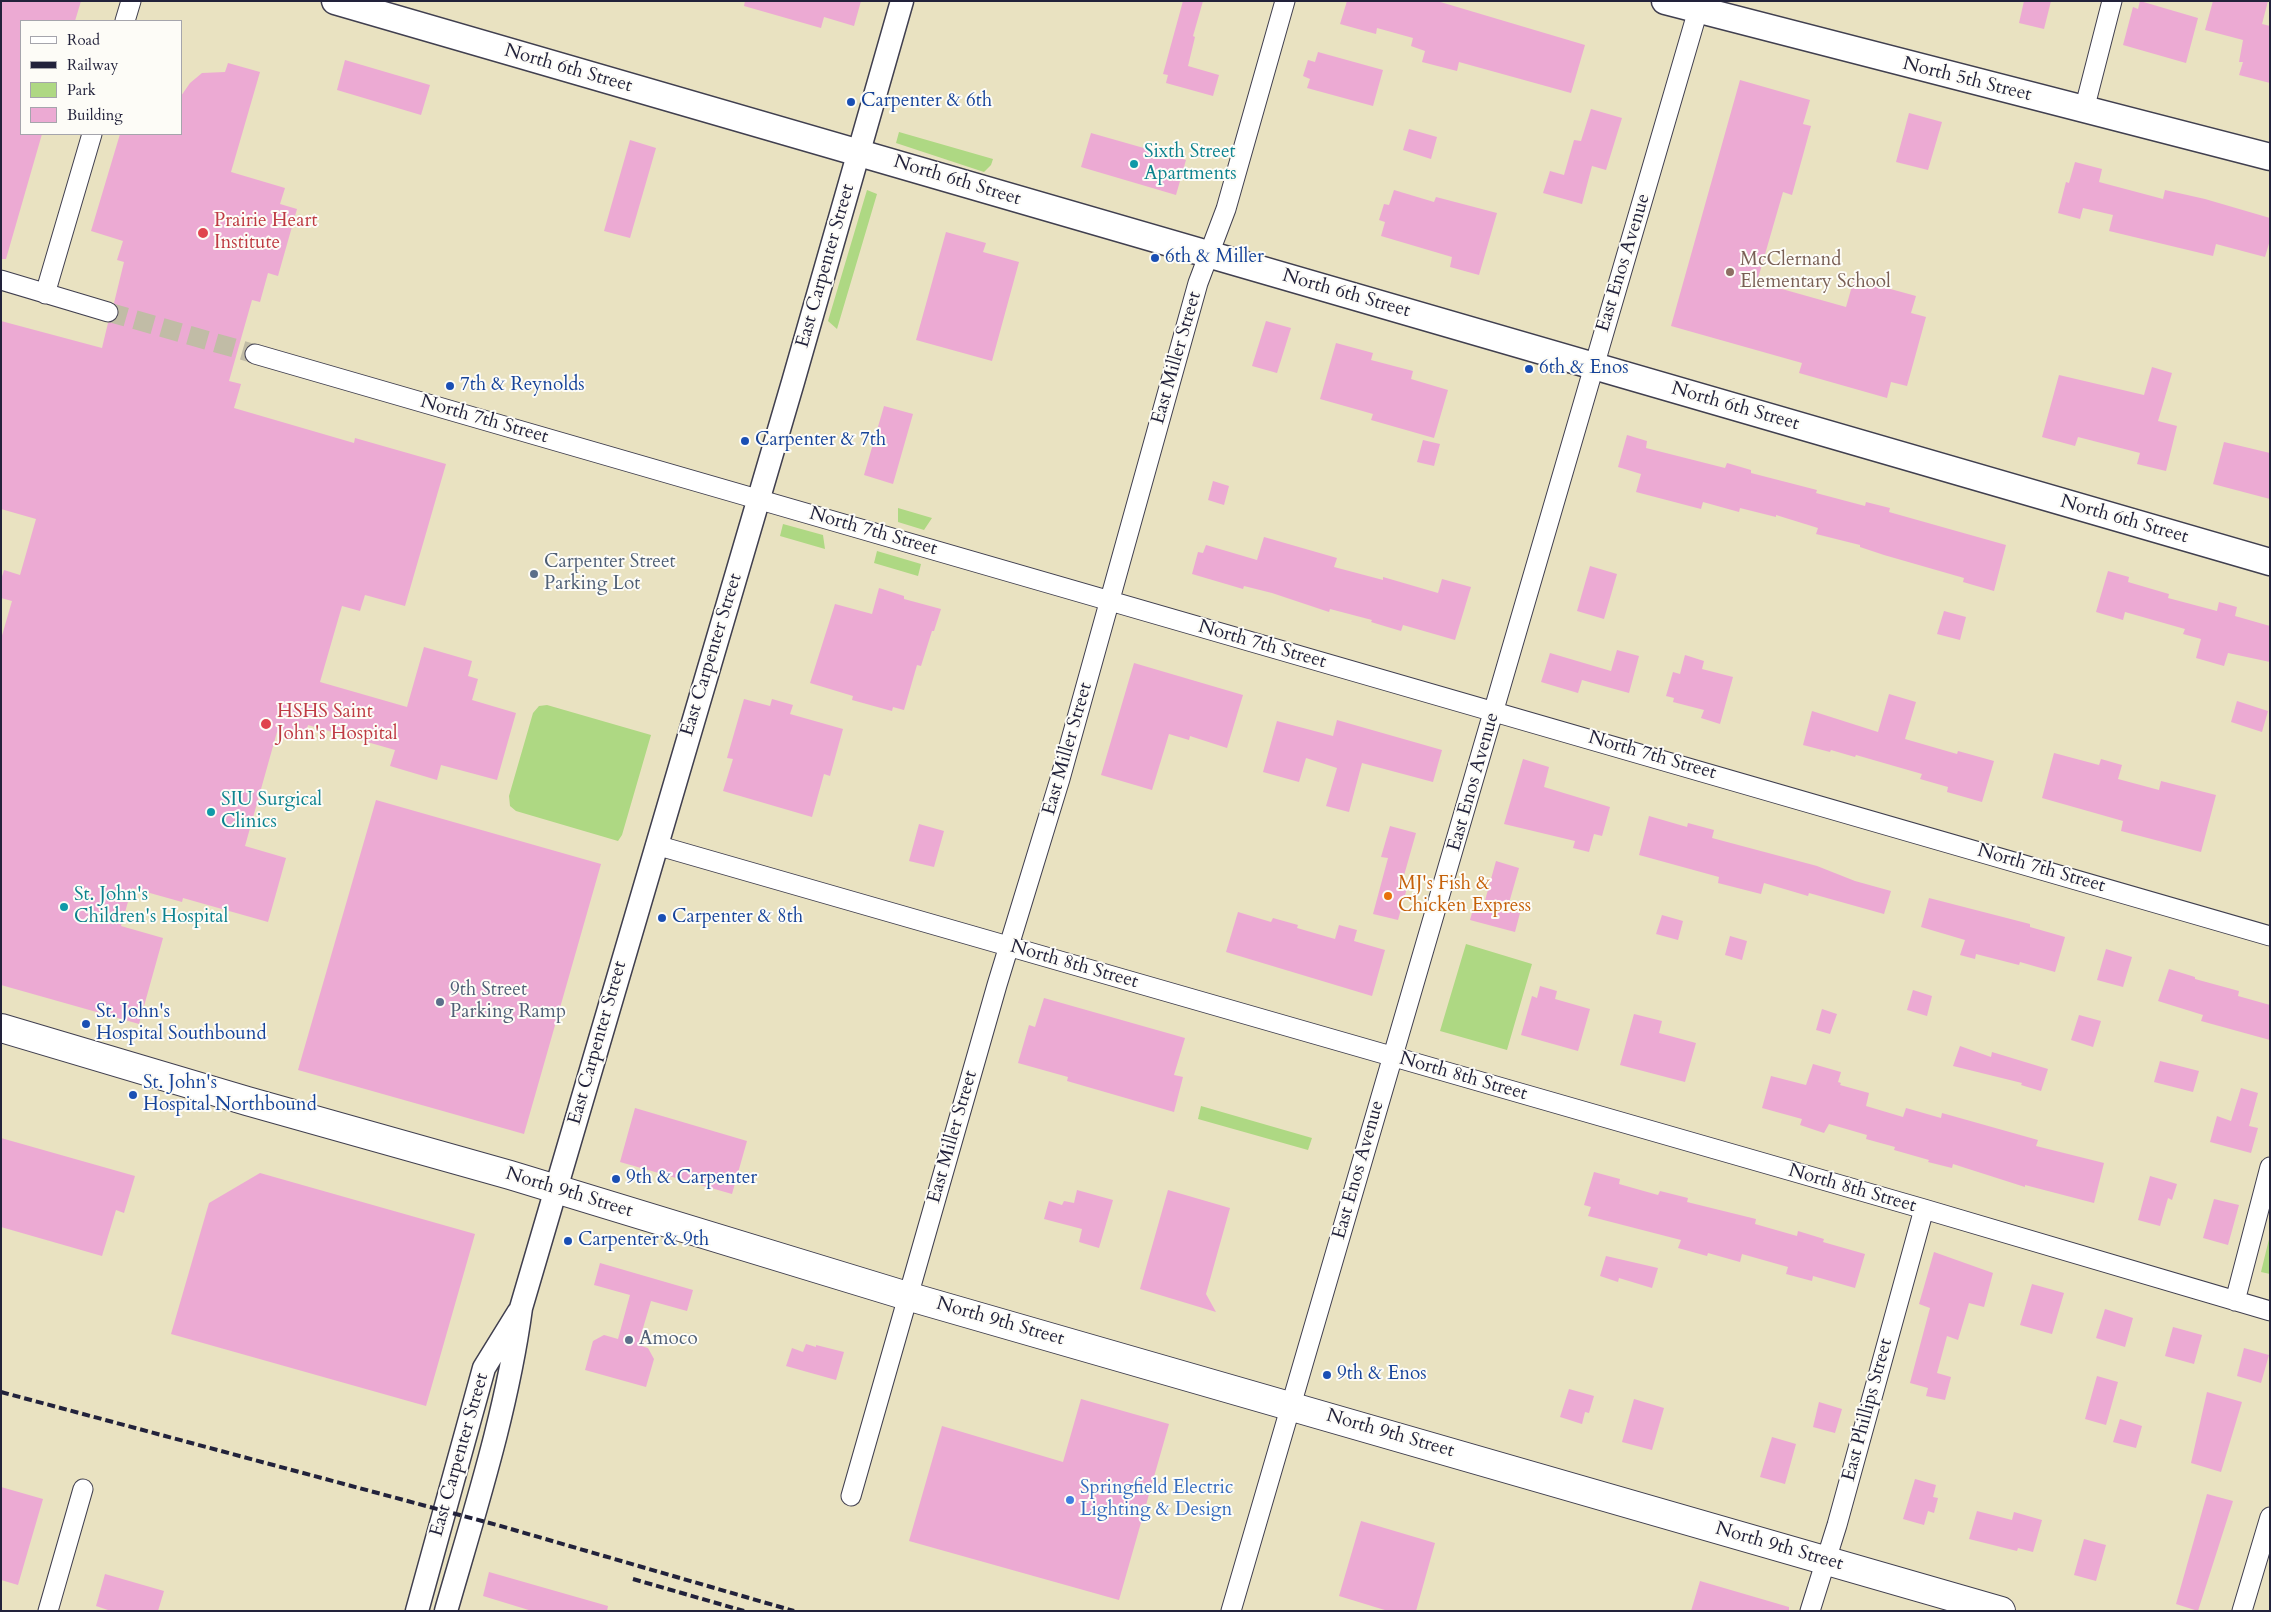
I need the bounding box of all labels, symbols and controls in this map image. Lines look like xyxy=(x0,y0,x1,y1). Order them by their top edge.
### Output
legend xyxy=(20,20,182,135)
text: Road xyxy=(67,30,100,50)
street label: North 6th Street xyxy=(501,40,635,98)
street label: North 5th Street xyxy=(1900,53,2034,107)
text: Railway xyxy=(67,55,118,75)
text: Park xyxy=(67,80,96,100)
place label: Carpenter & 6th xyxy=(861,91,992,113)
marker: Carpenter & 6th xyxy=(845,96,857,108)
text: Building xyxy=(67,105,123,125)
place label: Sixth Street Apartments xyxy=(1144,142,1237,186)
street label: North 6th Street xyxy=(891,151,1023,211)
marker: Sixth Street Apartments xyxy=(1128,158,1140,170)
street label: East Carpenter Street xyxy=(792,182,860,350)
street label: East Enos Avenue xyxy=(1592,191,1656,335)
place label: Prairie Heart Institute xyxy=(214,211,317,255)
marker: Prairie Heart Institute xyxy=(196,226,210,240)
place label: 6th & Miller xyxy=(1165,247,1264,269)
place label: McClernand Elementary School xyxy=(1740,250,1891,294)
marker: 6th & Miller xyxy=(1149,252,1161,264)
street label: North 6th Street xyxy=(1279,265,1413,323)
marker: McClernand Elementary School xyxy=(1724,266,1736,278)
street label: East Miller Street xyxy=(1147,289,1207,427)
place label: 6th & Enos xyxy=(1539,358,1629,380)
marker: 6th & Enos xyxy=(1523,363,1535,375)
place label: 7th & Reynolds xyxy=(460,375,585,397)
street label: North 6th Street xyxy=(1668,378,1802,436)
marker: 7th & Reynolds xyxy=(444,380,456,392)
street label: North 7th Street xyxy=(417,391,551,449)
place label: Carpenter & 7th xyxy=(755,430,886,452)
marker: Carpenter & 7th xyxy=(739,435,751,447)
street label: North 6th Street xyxy=(2057,491,2191,549)
street label: North 7th Street xyxy=(806,503,940,561)
place label: Carpenter Street Parking Lot xyxy=(544,552,676,596)
marker: Carpenter Street Parking Lot xyxy=(528,568,540,580)
street label: East Carpenter Street xyxy=(676,571,748,739)
street label: North 7th Street xyxy=(1195,616,1329,674)
street label: East Miller Street xyxy=(1038,680,1098,818)
place label: HSHS Saint John's Hospital xyxy=(277,702,398,746)
street label: East Enos Avenue xyxy=(1443,710,1505,854)
marker: HSHS Saint John's Hospital xyxy=(259,717,273,731)
street label: North 7th Street xyxy=(1585,727,1719,785)
place label: SIU Surgical Clinics xyxy=(221,790,322,834)
marker: SIU Surgical Clinics xyxy=(205,806,217,818)
street label: North 7th Street xyxy=(1974,840,2108,898)
place label: MJ's Fish & Chicken Express xyxy=(1398,874,1531,918)
place label: St. John's Children's Hospital xyxy=(74,885,228,929)
marker: MJ's Fish & Chicken Express xyxy=(1382,890,1394,902)
marker: St. John's Children's Hospital xyxy=(58,901,70,913)
place label: Carpenter & 8th xyxy=(672,907,803,929)
marker: Carpenter & 8th xyxy=(656,912,668,924)
street label: North 8th Street xyxy=(1007,936,1141,994)
street label: East Carpenter Street xyxy=(564,959,632,1127)
place label: 9th Street Parking Ramp xyxy=(450,980,566,1024)
marker: 9th Street Parking Ramp xyxy=(434,996,446,1008)
place label: St. John's Hospital Southbound xyxy=(96,1002,267,1046)
marker: St. John's Hospital Southbound xyxy=(80,1018,92,1030)
street label: North 8th Street xyxy=(1396,1048,1530,1106)
street label: East Miller Street xyxy=(923,1068,983,1206)
place label: St. John's Hospital Northbound xyxy=(143,1073,317,1117)
marker: St. John's Hospital Northbound xyxy=(127,1089,139,1101)
street label: East Enos Avenue xyxy=(1328,1098,1390,1242)
street label: North 8th Street xyxy=(1785,1160,1919,1218)
street label: North 9th Street xyxy=(503,1163,635,1223)
place label: 9th & Carpenter xyxy=(626,1168,757,1190)
marker: 9th & Carpenter xyxy=(610,1173,622,1185)
place label: Carpenter & 9th xyxy=(578,1230,709,1252)
marker: Carpenter & 9th xyxy=(562,1235,574,1247)
street label: North 9th Street xyxy=(933,1293,1067,1351)
place label: Amoco xyxy=(639,1329,698,1351)
marker: Amoco xyxy=(623,1334,635,1346)
street label: East Phillips Street xyxy=(1838,1336,1898,1484)
place label: 9th & Enos xyxy=(1337,1364,1427,1386)
marker: 9th & Enos xyxy=(1321,1369,1333,1381)
street label: East Carpenter Street xyxy=(426,1371,494,1539)
street label: North 9th Street xyxy=(1323,1405,1457,1463)
place label: Springfield Electric Lighting & Design xyxy=(1080,1478,1234,1522)
marker: Springfield Electric Lighting & Design xyxy=(1064,1494,1076,1506)
street label: North 9th Street xyxy=(1712,1518,1846,1576)

